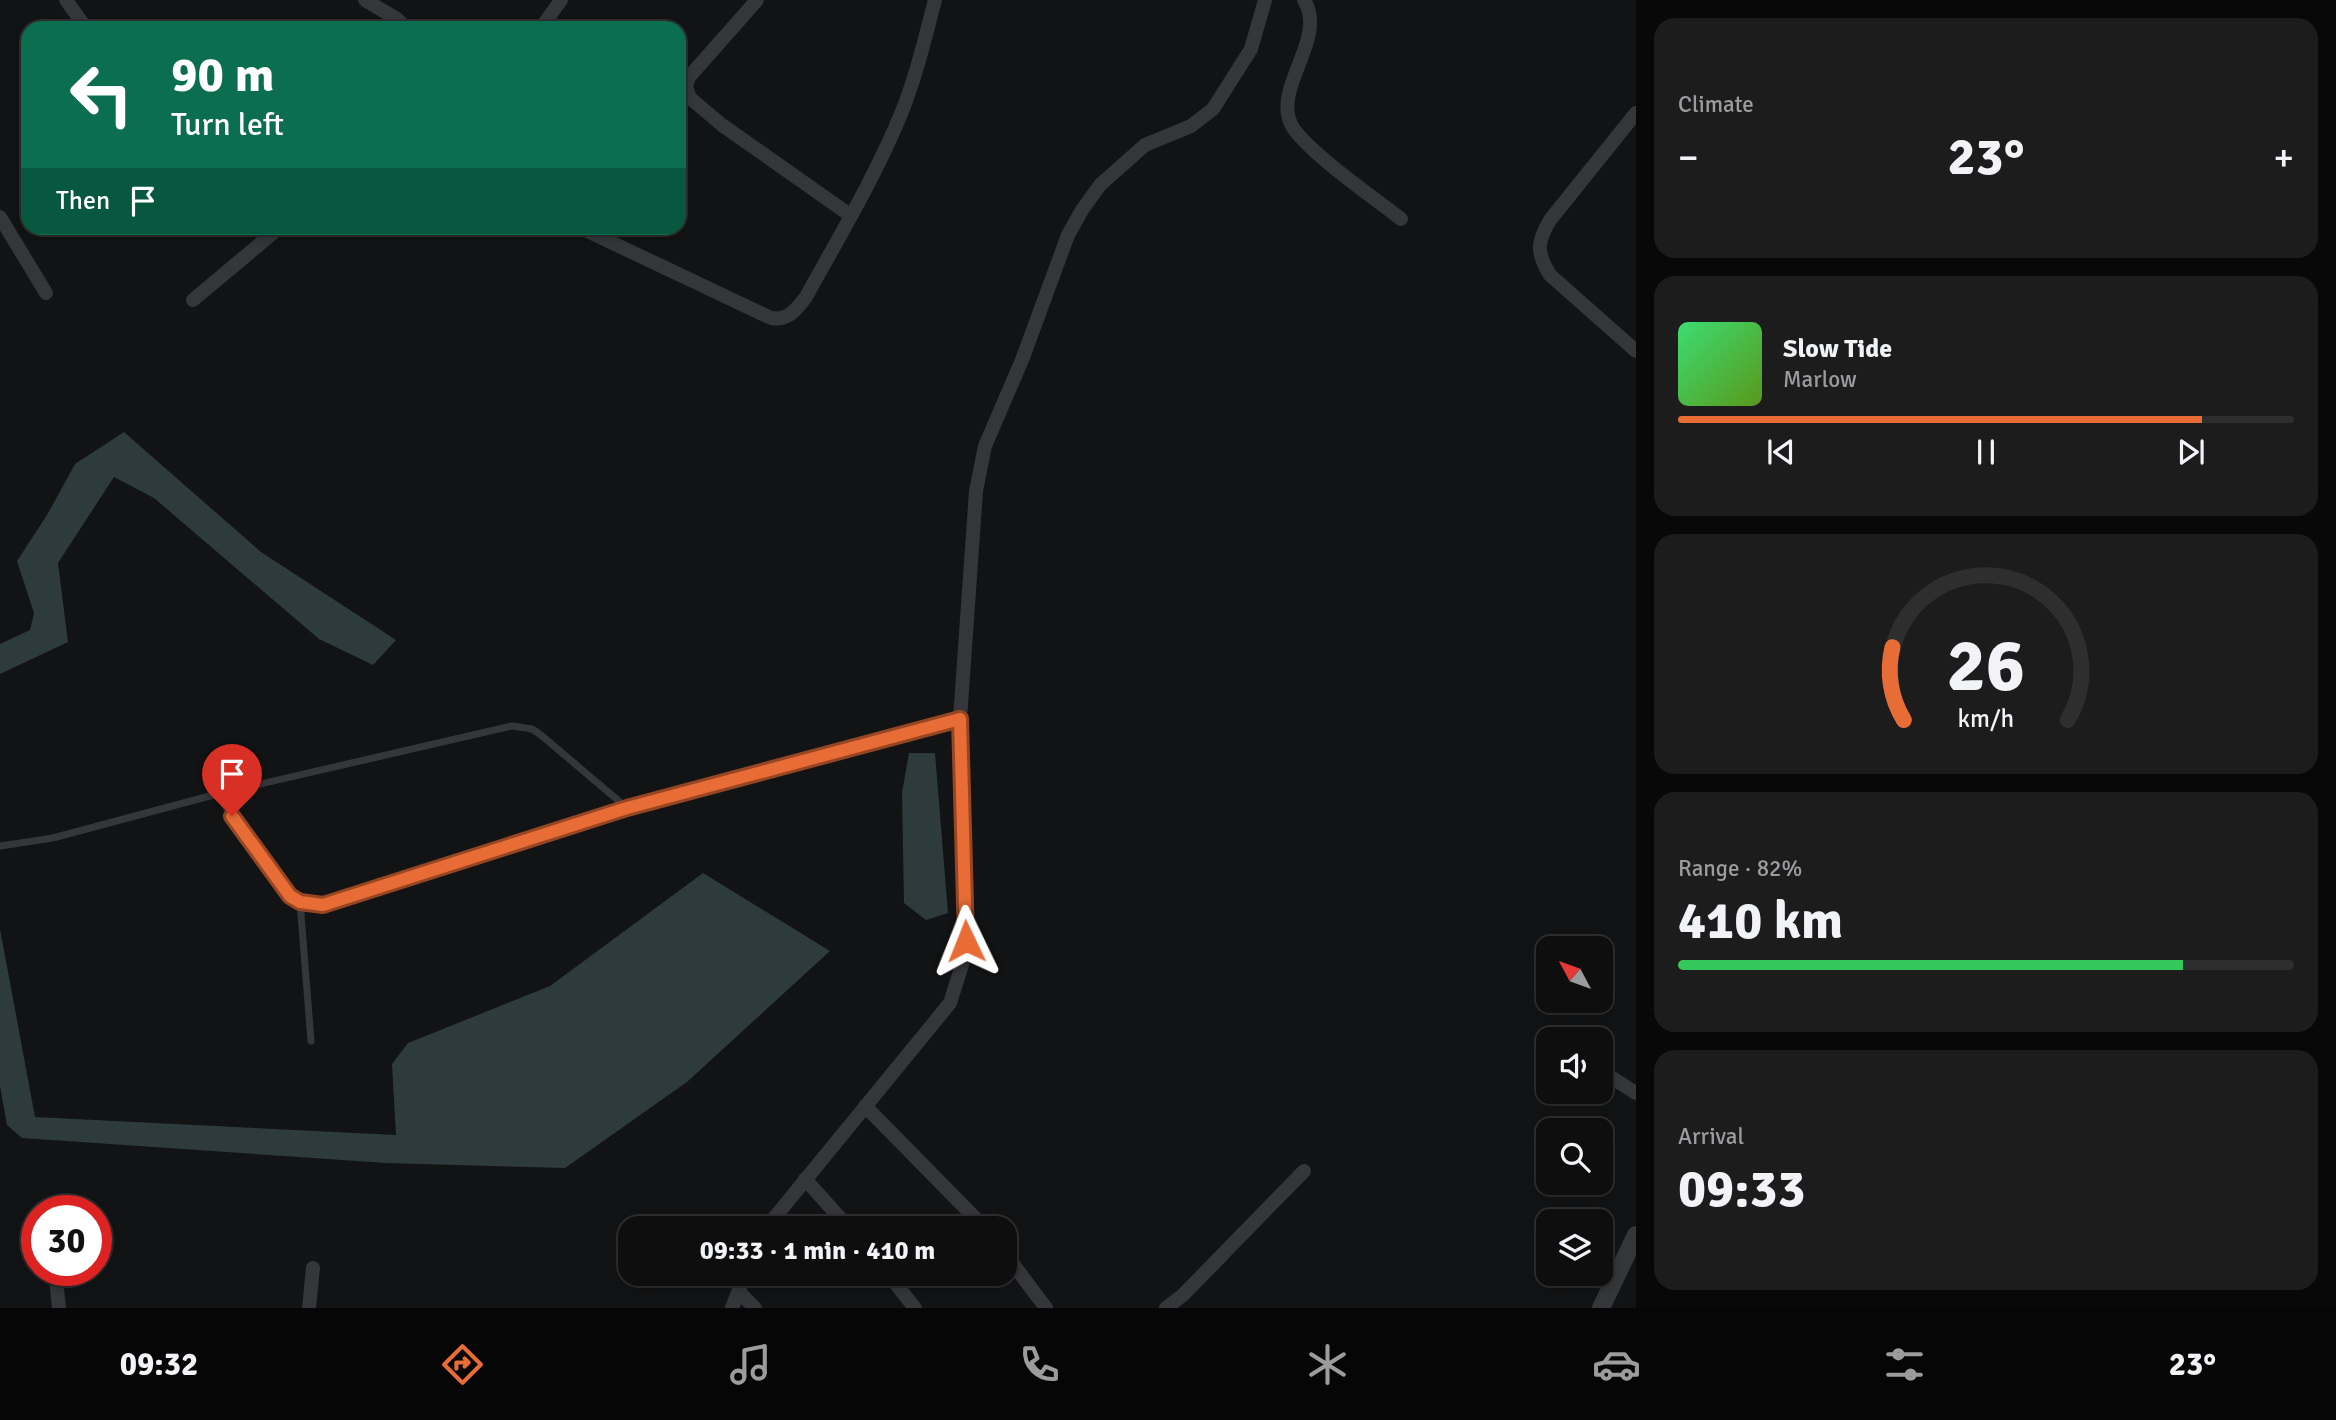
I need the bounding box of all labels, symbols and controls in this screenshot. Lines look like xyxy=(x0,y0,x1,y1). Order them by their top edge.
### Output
text: 90 m xyxy=(171,45,274,105)
icon: left xyxy=(56,49,147,140)
text: Climate xyxy=(1678,90,1754,119)
text: Turn left xyxy=(171,105,284,144)
text: 23° xyxy=(1948,125,2024,189)
text: − xyxy=(1678,134,1699,181)
text: + xyxy=(2273,134,2294,181)
icon: arrive xyxy=(124,182,162,220)
text: Then xyxy=(56,185,110,217)
text: Slow Tide xyxy=(1783,333,1892,365)
text: Marlow xyxy=(1783,365,1857,394)
icon: previous xyxy=(1762,433,1800,471)
icon: pause xyxy=(1967,433,2005,471)
icon: next xyxy=(2172,433,2210,471)
text: 26 xyxy=(1947,622,2025,711)
text: km/h xyxy=(1958,703,2014,734)
pin xyxy=(202,744,262,816)
icon: arrive xyxy=(213,755,251,793)
text: Range · 82% xyxy=(1678,854,1802,883)
text: 410 km xyxy=(1678,889,1843,953)
position arrow xyxy=(929,904,1003,978)
north arrow xyxy=(1536,936,1614,1013)
map controls xyxy=(1536,936,1613,1286)
button: sound xyxy=(1536,1027,1613,1104)
button: search xyxy=(1536,1118,1613,1195)
text: Arrival xyxy=(1678,1122,1744,1151)
text: 09:33 xyxy=(1678,1157,1806,1221)
speed limit sign: 30 xyxy=(21,1195,112,1286)
button: layers xyxy=(1536,1209,1613,1286)
text: 09:33 · 1 min · 410 m xyxy=(700,1235,935,1267)
icon: directions xyxy=(438,1340,487,1389)
icon: music xyxy=(726,1340,775,1389)
icon: phone xyxy=(1015,1340,1064,1389)
icon: climate xyxy=(1303,1340,1352,1389)
icon: car xyxy=(1592,1340,1641,1389)
icon: filters xyxy=(1880,1340,1929,1389)
text: 09:32 xyxy=(120,1345,198,1384)
text: 23° xyxy=(2169,1345,2216,1384)

